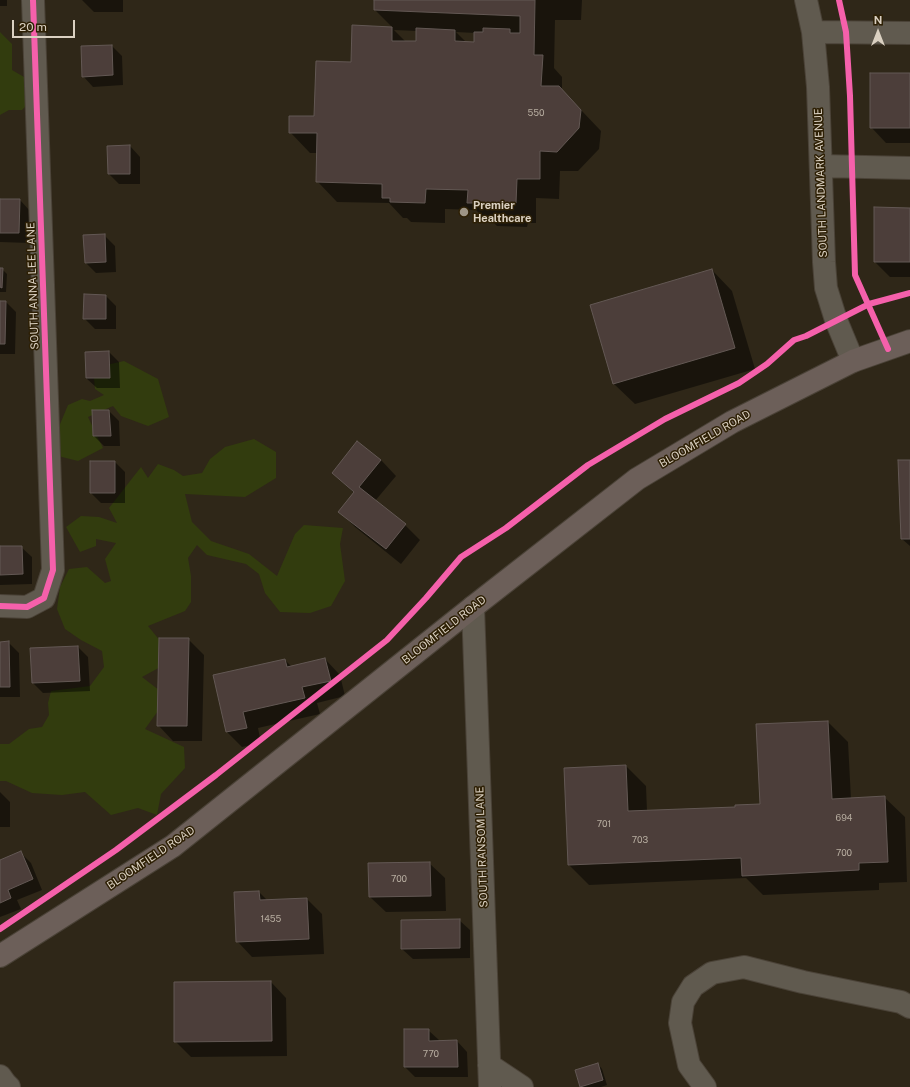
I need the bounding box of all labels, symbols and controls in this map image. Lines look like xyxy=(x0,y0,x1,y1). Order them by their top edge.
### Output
scale bar xyxy=(14,12,77,38)
north arrow xyxy=(858,12,898,52)
text: N xyxy=(874,14,882,26)
text: 20 m xyxy=(19,20,47,34)
house number: 550 xyxy=(527,108,545,118)
street label: SOUTH LANDMARK AVENUE xyxy=(812,108,830,258)
place label: Premier Healthcare xyxy=(473,199,531,225)
marker: Premier Healthcare xyxy=(458,206,470,218)
street label: SOUTH ANNA LEE LANE xyxy=(24,222,42,350)
street label: BLOOMFIELD ROAD xyxy=(657,408,753,470)
street label: BLOOMFIELD ROAD xyxy=(399,593,489,667)
street label: SOUTH RANSOM LANE xyxy=(473,786,491,908)
house number: 694 xyxy=(836,813,852,823)
house number: 701 xyxy=(597,819,611,829)
street label: BLOOMFIELD ROAD xyxy=(105,824,197,892)
house number: 703 xyxy=(632,835,648,845)
house number: 700 xyxy=(836,848,852,858)
house number: 700 xyxy=(391,874,407,884)
house number: 1455 xyxy=(261,914,281,924)
house number: 770 xyxy=(423,1049,439,1059)

